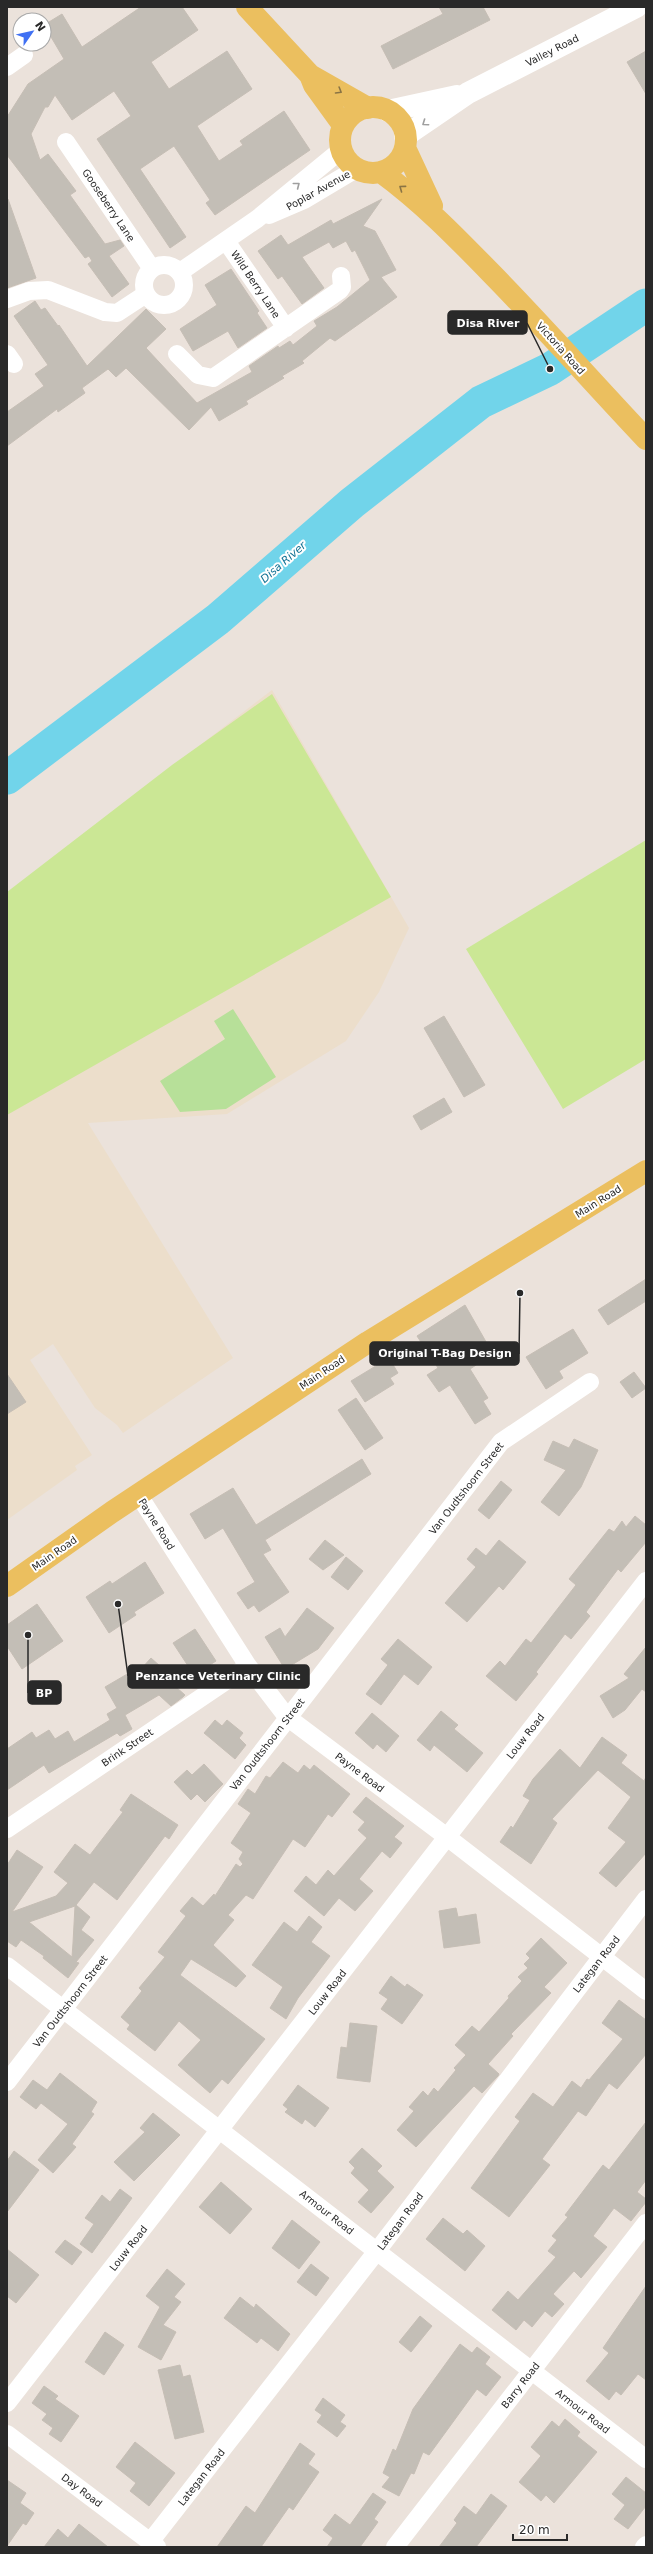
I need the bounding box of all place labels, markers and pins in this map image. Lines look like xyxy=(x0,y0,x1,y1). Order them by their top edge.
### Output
callout: Disa River xyxy=(448,311,527,334)
callout: Original T-Bag Design xyxy=(370,1342,519,1365)
callout: Penzance Veterinary Clinic xyxy=(128,1665,309,1688)
callout: BP xyxy=(28,1681,61,1704)

